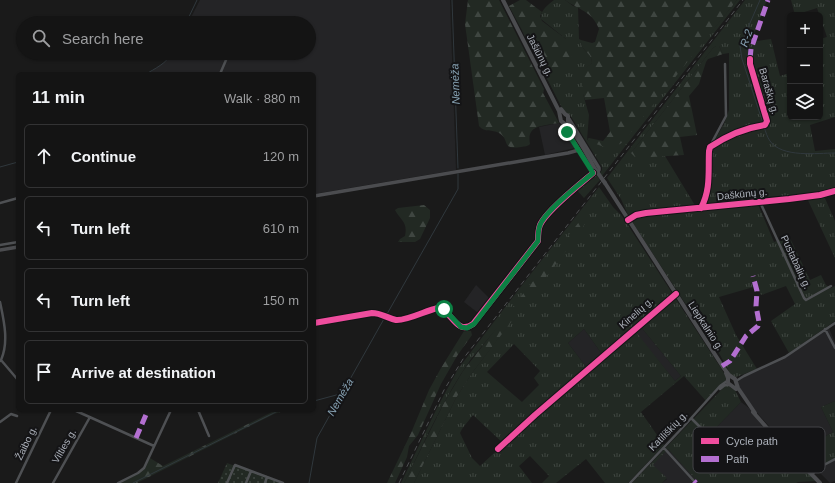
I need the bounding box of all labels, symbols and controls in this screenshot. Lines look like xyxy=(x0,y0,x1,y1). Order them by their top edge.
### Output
map controls xyxy=(787,12,823,120)
button: + xyxy=(787,12,823,48)
search box xyxy=(16,16,316,60)
icon: search xyxy=(30,27,52,49)
water label: R-2 xyxy=(737,28,755,48)
text: Search here xyxy=(62,30,144,47)
street label: Jašiūnų g. xyxy=(525,32,555,78)
button: − xyxy=(787,48,823,84)
water label: Nemėža xyxy=(448,63,462,105)
street label: Baraškų g. xyxy=(757,67,781,115)
button: layers xyxy=(787,84,823,120)
text: 11 min xyxy=(32,88,85,107)
text: Walk · 880 m xyxy=(224,91,300,106)
route end xyxy=(558,123,576,141)
icon: ahead xyxy=(33,145,55,167)
text: Continue xyxy=(71,148,136,165)
text: 120 m xyxy=(263,149,299,164)
street label: Daškūnų g. xyxy=(716,186,768,202)
icon: left xyxy=(33,217,55,239)
text: Turn left xyxy=(71,220,130,237)
text: 610 m xyxy=(263,221,299,236)
street label: Pustabalių g. xyxy=(779,233,813,291)
icon: left xyxy=(33,289,55,311)
text: Turn left xyxy=(71,292,130,309)
text: 150 m xyxy=(263,293,299,308)
street label: Kinelių g. xyxy=(617,295,655,331)
street label: Liepkalnio g. xyxy=(686,299,726,353)
route start xyxy=(435,300,453,318)
icon: arrive xyxy=(33,361,55,383)
text: Arrive at destination xyxy=(71,364,216,381)
water label: Nemėža xyxy=(325,376,355,418)
street label: Katiliškių g. xyxy=(646,409,690,453)
street label: Žaibo g. xyxy=(12,424,39,462)
street label: Vilties g. xyxy=(50,427,78,465)
legend xyxy=(693,427,825,473)
text: Cycle path xyxy=(726,435,778,447)
text: Path xyxy=(726,453,749,465)

